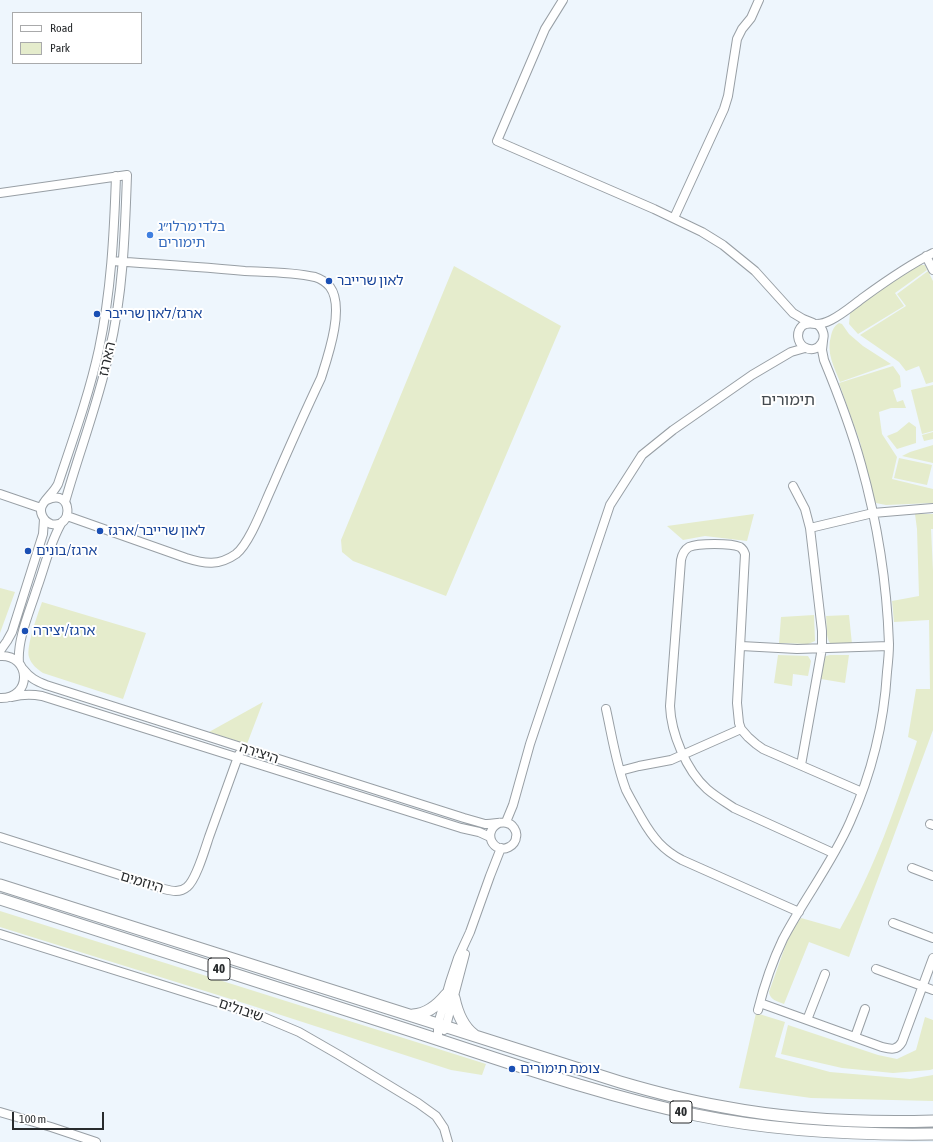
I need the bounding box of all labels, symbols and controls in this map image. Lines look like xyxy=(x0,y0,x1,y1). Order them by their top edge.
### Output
legend xyxy=(12,12,142,64)
text: Road xyxy=(50,21,73,35)
text: Park xyxy=(50,41,70,55)
place label: בלדי מרלו״ג תימורים xyxy=(158,219,225,252)
marker: בלדי מרלו״ג תימורים xyxy=(145,230,155,240)
place label: לאון שרייבר xyxy=(337,273,404,289)
marker: לאון שרייבר xyxy=(324,276,334,286)
place label: ארגז/לאון שרייבר xyxy=(105,306,202,322)
marker: ארגז/לאון שרייבר xyxy=(92,309,102,319)
street label: הארגז xyxy=(95,340,119,378)
district label: תימורים xyxy=(761,390,815,410)
place label: לאון שרייבר/ארגז xyxy=(108,523,205,539)
marker: לאון שרייבר/ארגז xyxy=(95,526,105,536)
place label: ארגז/בונים xyxy=(36,543,97,559)
marker: ארגז/בונים xyxy=(23,546,33,556)
place label: ארגז/יצירה xyxy=(33,623,95,639)
marker: ארגז/יצירה xyxy=(20,626,30,636)
street label: היצירה xyxy=(237,739,281,767)
street label: היוזמים xyxy=(118,867,166,897)
road number: 40 xyxy=(208,958,230,980)
street label: שיבולים xyxy=(216,995,266,1025)
place label: צומת תימורים xyxy=(520,1061,600,1077)
marker: צומת תימורים xyxy=(507,1064,517,1074)
road number: 40 xyxy=(670,1101,692,1123)
scale bar xyxy=(14,1104,106,1130)
text: 100 m xyxy=(19,1112,46,1126)

